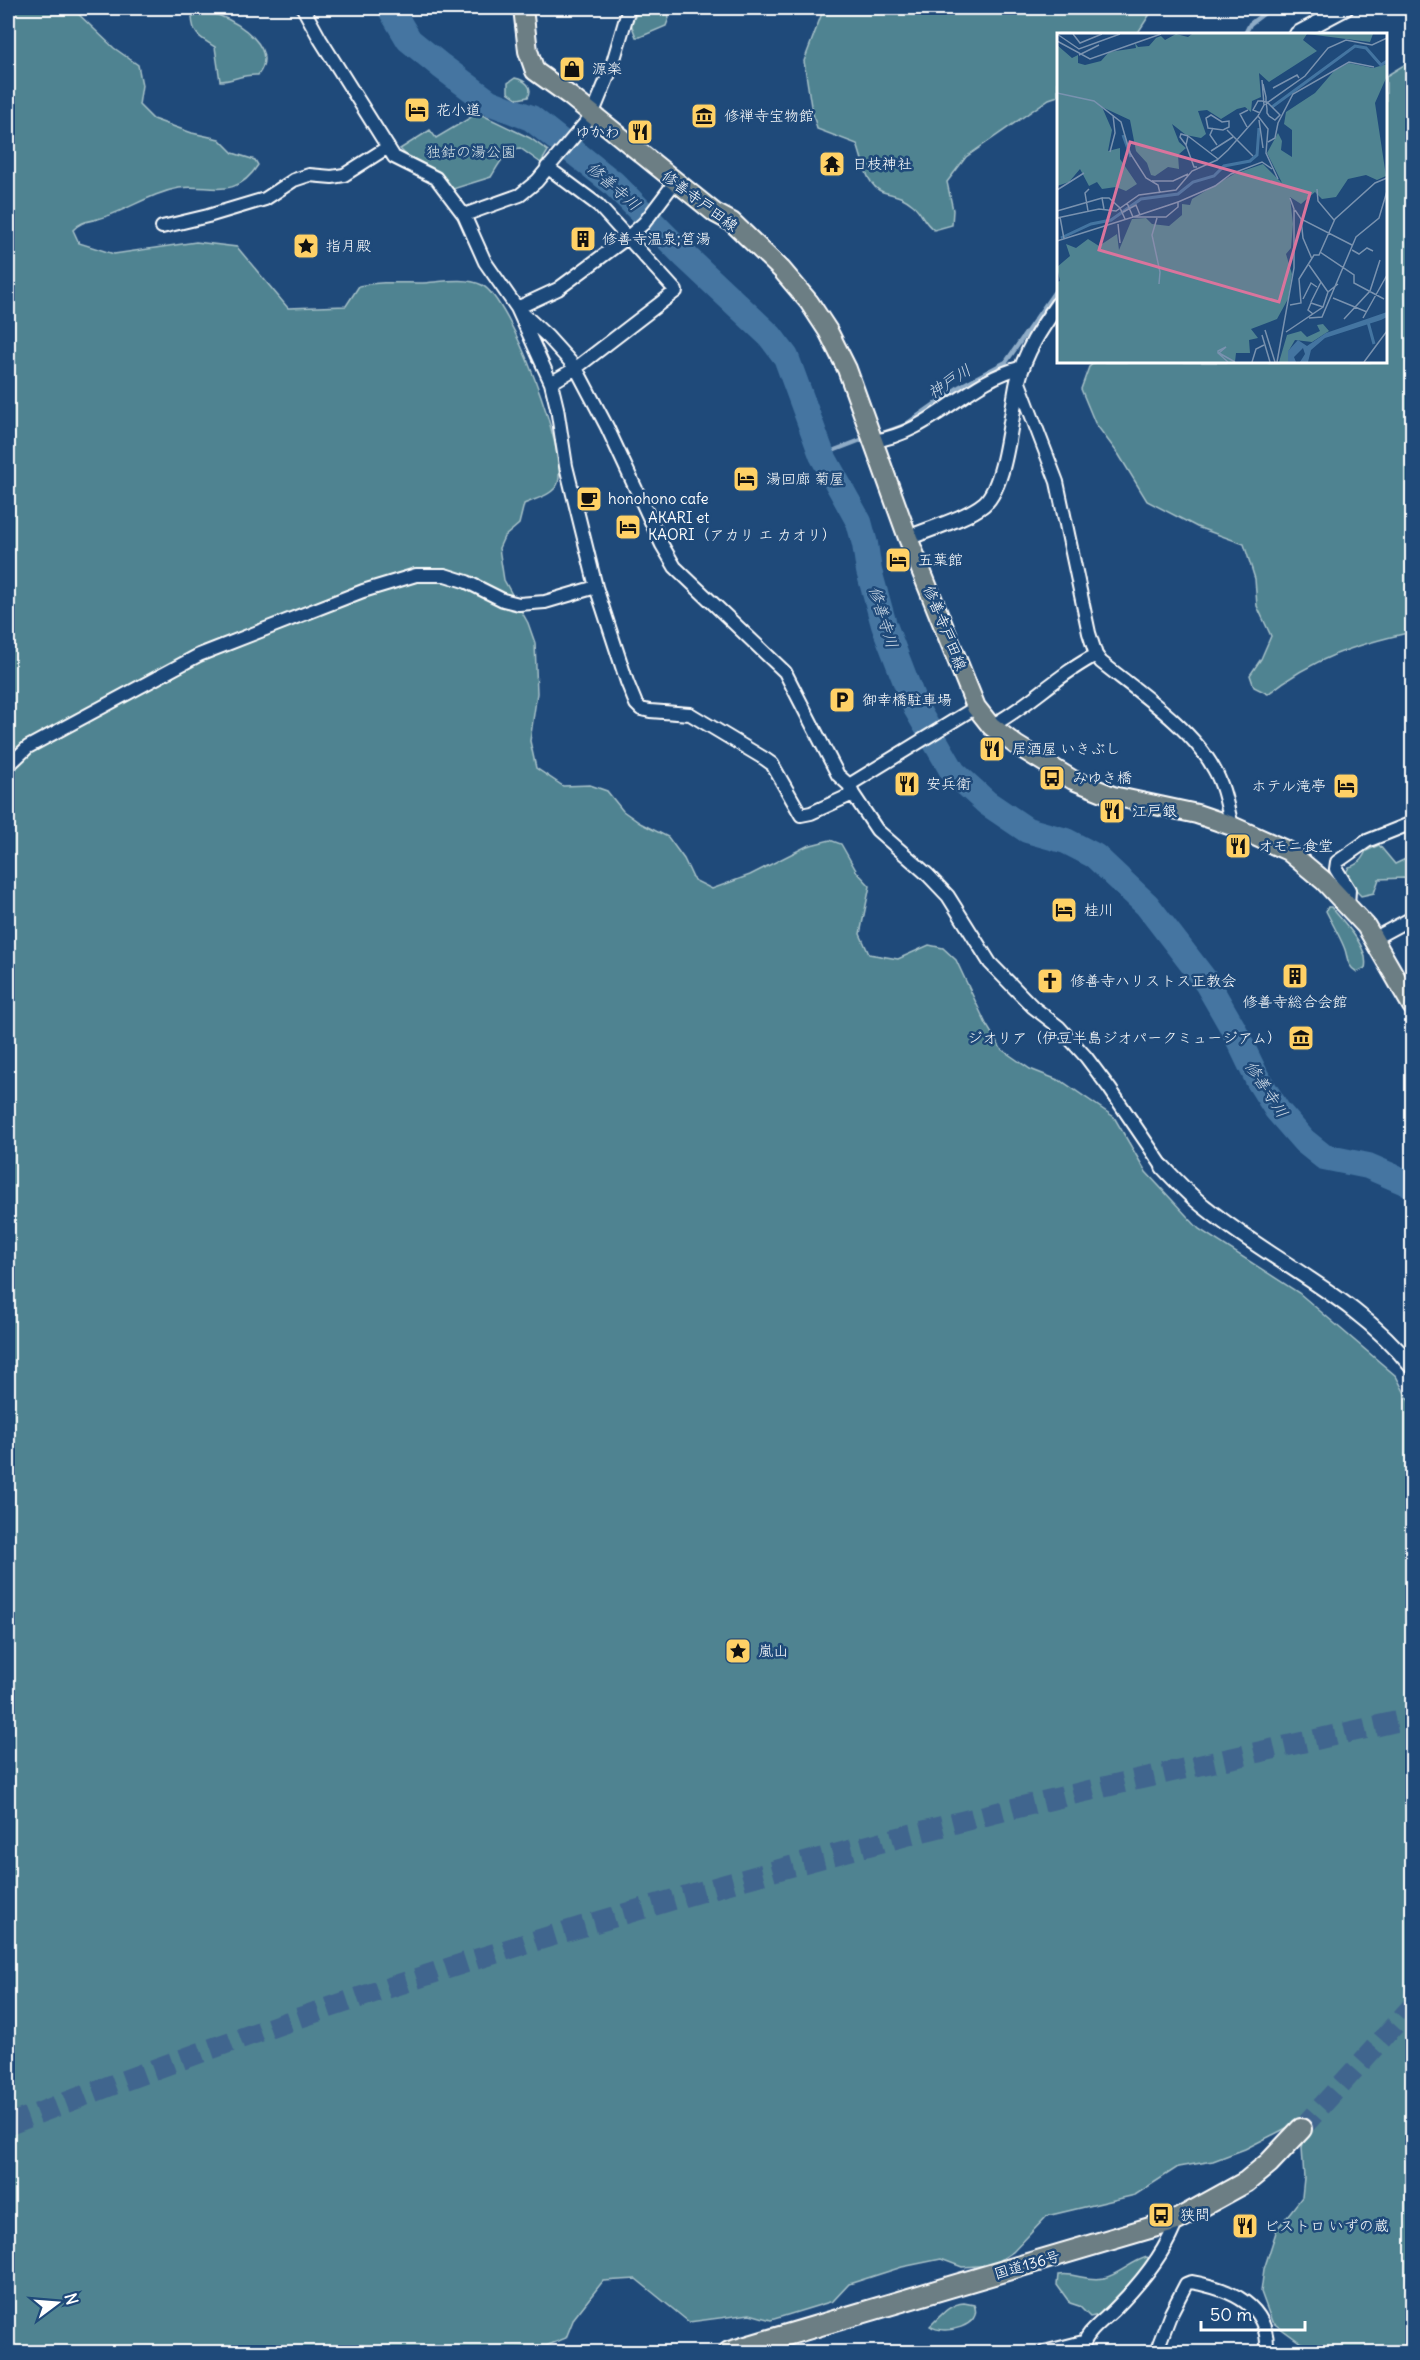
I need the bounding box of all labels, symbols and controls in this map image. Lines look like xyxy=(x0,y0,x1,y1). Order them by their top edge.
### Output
inset map xyxy=(1057,33,1387,363)
shop icon: 源楽 xyxy=(557,54,587,84)
place label: 源楽 xyxy=(592,59,622,78)
hotel icon: 花小道 xyxy=(402,95,432,125)
place label: 花小道 xyxy=(436,100,481,119)
museum icon: 修禅寺宝物館 xyxy=(689,101,719,131)
place label: 修禅寺宝物館 xyxy=(724,106,814,125)
restaurant icon: ゆかわ xyxy=(625,117,655,147)
place label: ゆかわ xyxy=(575,122,620,141)
park label: 独鈷の湯公園 xyxy=(426,142,516,161)
temple icon: 日枝神社 xyxy=(817,149,847,179)
place label: 日枝神社 xyxy=(852,154,912,173)
water label: 修善寺川 xyxy=(583,157,645,215)
street label: 修善寺戸田線 xyxy=(659,166,742,235)
building icon: 修善寺温泉;筥湯 xyxy=(568,224,598,254)
place label: 修善寺温泉;筥湯 xyxy=(602,229,711,248)
place icon: 指月殿 xyxy=(291,231,321,261)
place label: 指月殿 xyxy=(326,236,371,255)
water label: 神戸川 xyxy=(923,360,975,402)
hotel icon: 湯回廊 菊屋 xyxy=(731,464,761,494)
place label: 湯回廊 菊屋 xyxy=(766,469,845,488)
cafe icon: honohono cafe xyxy=(574,484,604,514)
place label: honohono cafe xyxy=(608,489,709,508)
place label: AKARI et KAORI（アカリ エ カオリ） xyxy=(648,508,837,544)
hotel icon: AKARI et KAORI（アカリ エ カオリ） xyxy=(613,512,643,542)
hotel icon: 五葉館 xyxy=(883,545,913,575)
place label: 五葉館 xyxy=(918,550,963,569)
water label: 修善寺川 xyxy=(865,583,903,651)
street label: 修善寺戸田線 xyxy=(920,583,971,673)
parking icon: 御幸橋駐車場 xyxy=(827,685,857,715)
place label: 御幸橋駐車場 xyxy=(862,690,952,709)
restaurant icon: 居酒屋 いきぶし xyxy=(977,734,1007,764)
place label: 居酒屋 いきぶし xyxy=(1012,739,1121,758)
bus stop icon: みゆき橋 xyxy=(1037,763,1067,793)
place label: みゆき橋 xyxy=(1072,768,1132,787)
restaurant icon: 安兵衛 xyxy=(892,769,922,799)
hotel icon: ホテル滝亭 xyxy=(1331,771,1361,801)
place label: 安兵衛 xyxy=(926,774,971,793)
place label: ホテル滝亭 xyxy=(1252,776,1326,795)
restaurant icon: 江戸銀 xyxy=(1097,796,1127,826)
place label: 江戸銀 xyxy=(1132,801,1177,820)
restaurant icon: オモニ食堂 xyxy=(1223,831,1253,861)
place label: オモニ食堂 xyxy=(1258,836,1333,855)
hotel icon: 桂川 xyxy=(1049,895,1079,925)
place label: 桂川 xyxy=(1084,900,1114,919)
building icon: 修善寺総合会館 xyxy=(1280,961,1310,991)
church icon: 修善寺ハリストス正教会 xyxy=(1035,966,1065,996)
place label: 修善寺ハリストス正教会 xyxy=(1070,971,1236,990)
place label: 修善寺総合会館 xyxy=(1242,992,1348,1011)
museum icon: ジオリア（伊豆半島ジオパークミュージアム） xyxy=(1286,1023,1316,1053)
place label: ジオリア（伊豆半島ジオパークミュージアム） xyxy=(967,1028,1282,1047)
water label: 修善寺川 xyxy=(1241,1057,1293,1121)
place icon: 嵐山 xyxy=(723,1636,753,1666)
place label: 嵐山 xyxy=(758,1641,788,1660)
bus stop icon: 狭間 xyxy=(1146,2200,1176,2230)
place label: 狭間 xyxy=(1180,2205,1210,2224)
restaurant icon: ビストロ いずの蔵 xyxy=(1230,2211,1260,2241)
place label: ビストロ いずの蔵 xyxy=(1264,2216,1389,2235)
street label: 国道136号 xyxy=(991,2246,1062,2283)
north arrow xyxy=(27,2273,87,2333)
text: N xyxy=(60,2291,83,2307)
scale bar xyxy=(1201,2294,1304,2332)
text: 50 m xyxy=(1210,2303,1252,2326)

